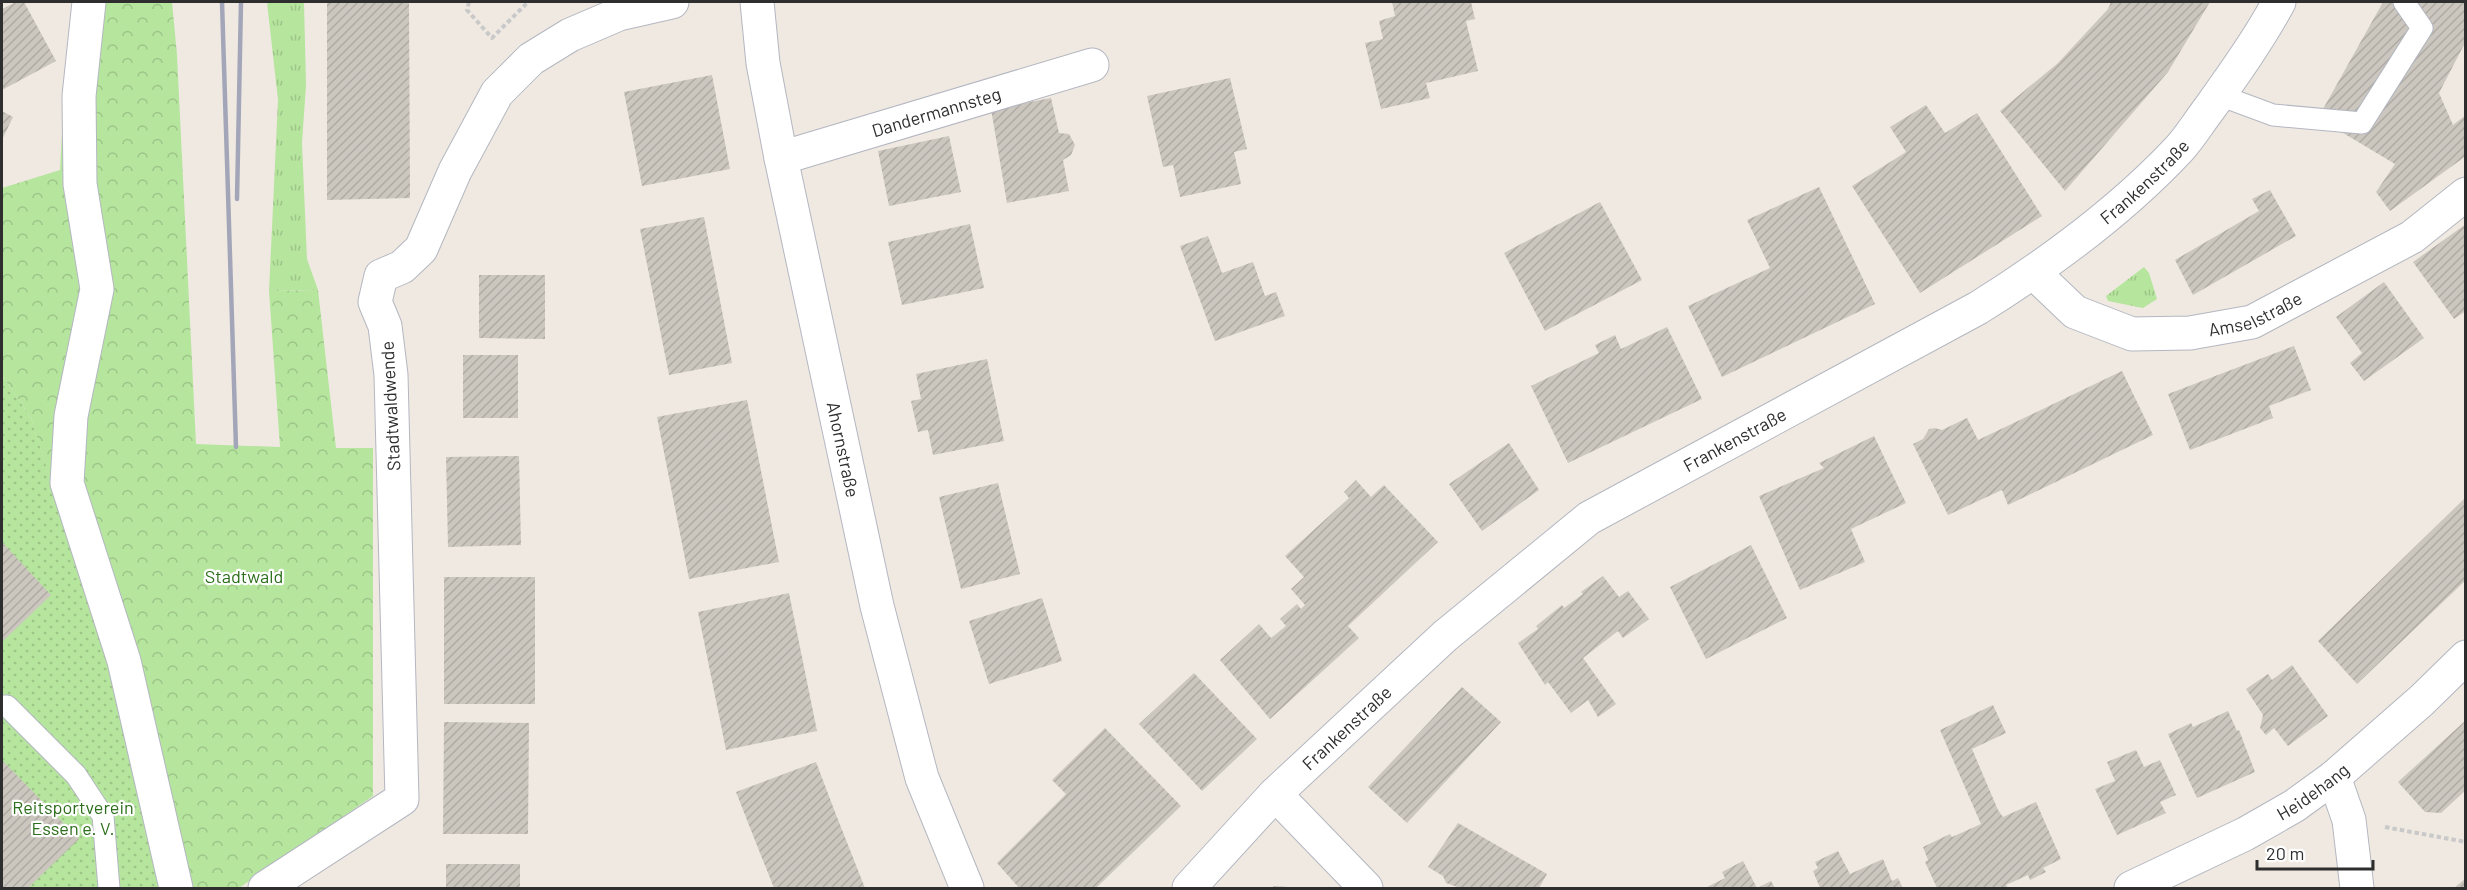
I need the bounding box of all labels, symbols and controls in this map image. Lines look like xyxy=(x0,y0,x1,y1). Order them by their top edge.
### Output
street label: Dandermannsteg xyxy=(869,82,1003,141)
street label: Frankenstraße xyxy=(2095,135,2193,229)
street label: Amselstraße xyxy=(2207,287,2306,341)
street label: Stadtwaldwende xyxy=(376,341,404,471)
street label: Ahornstraße xyxy=(823,400,864,499)
street label: Frankenstraße xyxy=(1679,403,1790,476)
park label: Stadtwald xyxy=(205,565,283,587)
street label: Frankenstraße xyxy=(1297,681,1396,774)
street label: Heidehang xyxy=(2273,758,2353,825)
park label: Reitsportverein Essen e. V. xyxy=(12,796,134,839)
scale bar xyxy=(2257,833,2372,871)
text: 20 m xyxy=(2266,842,2304,864)

